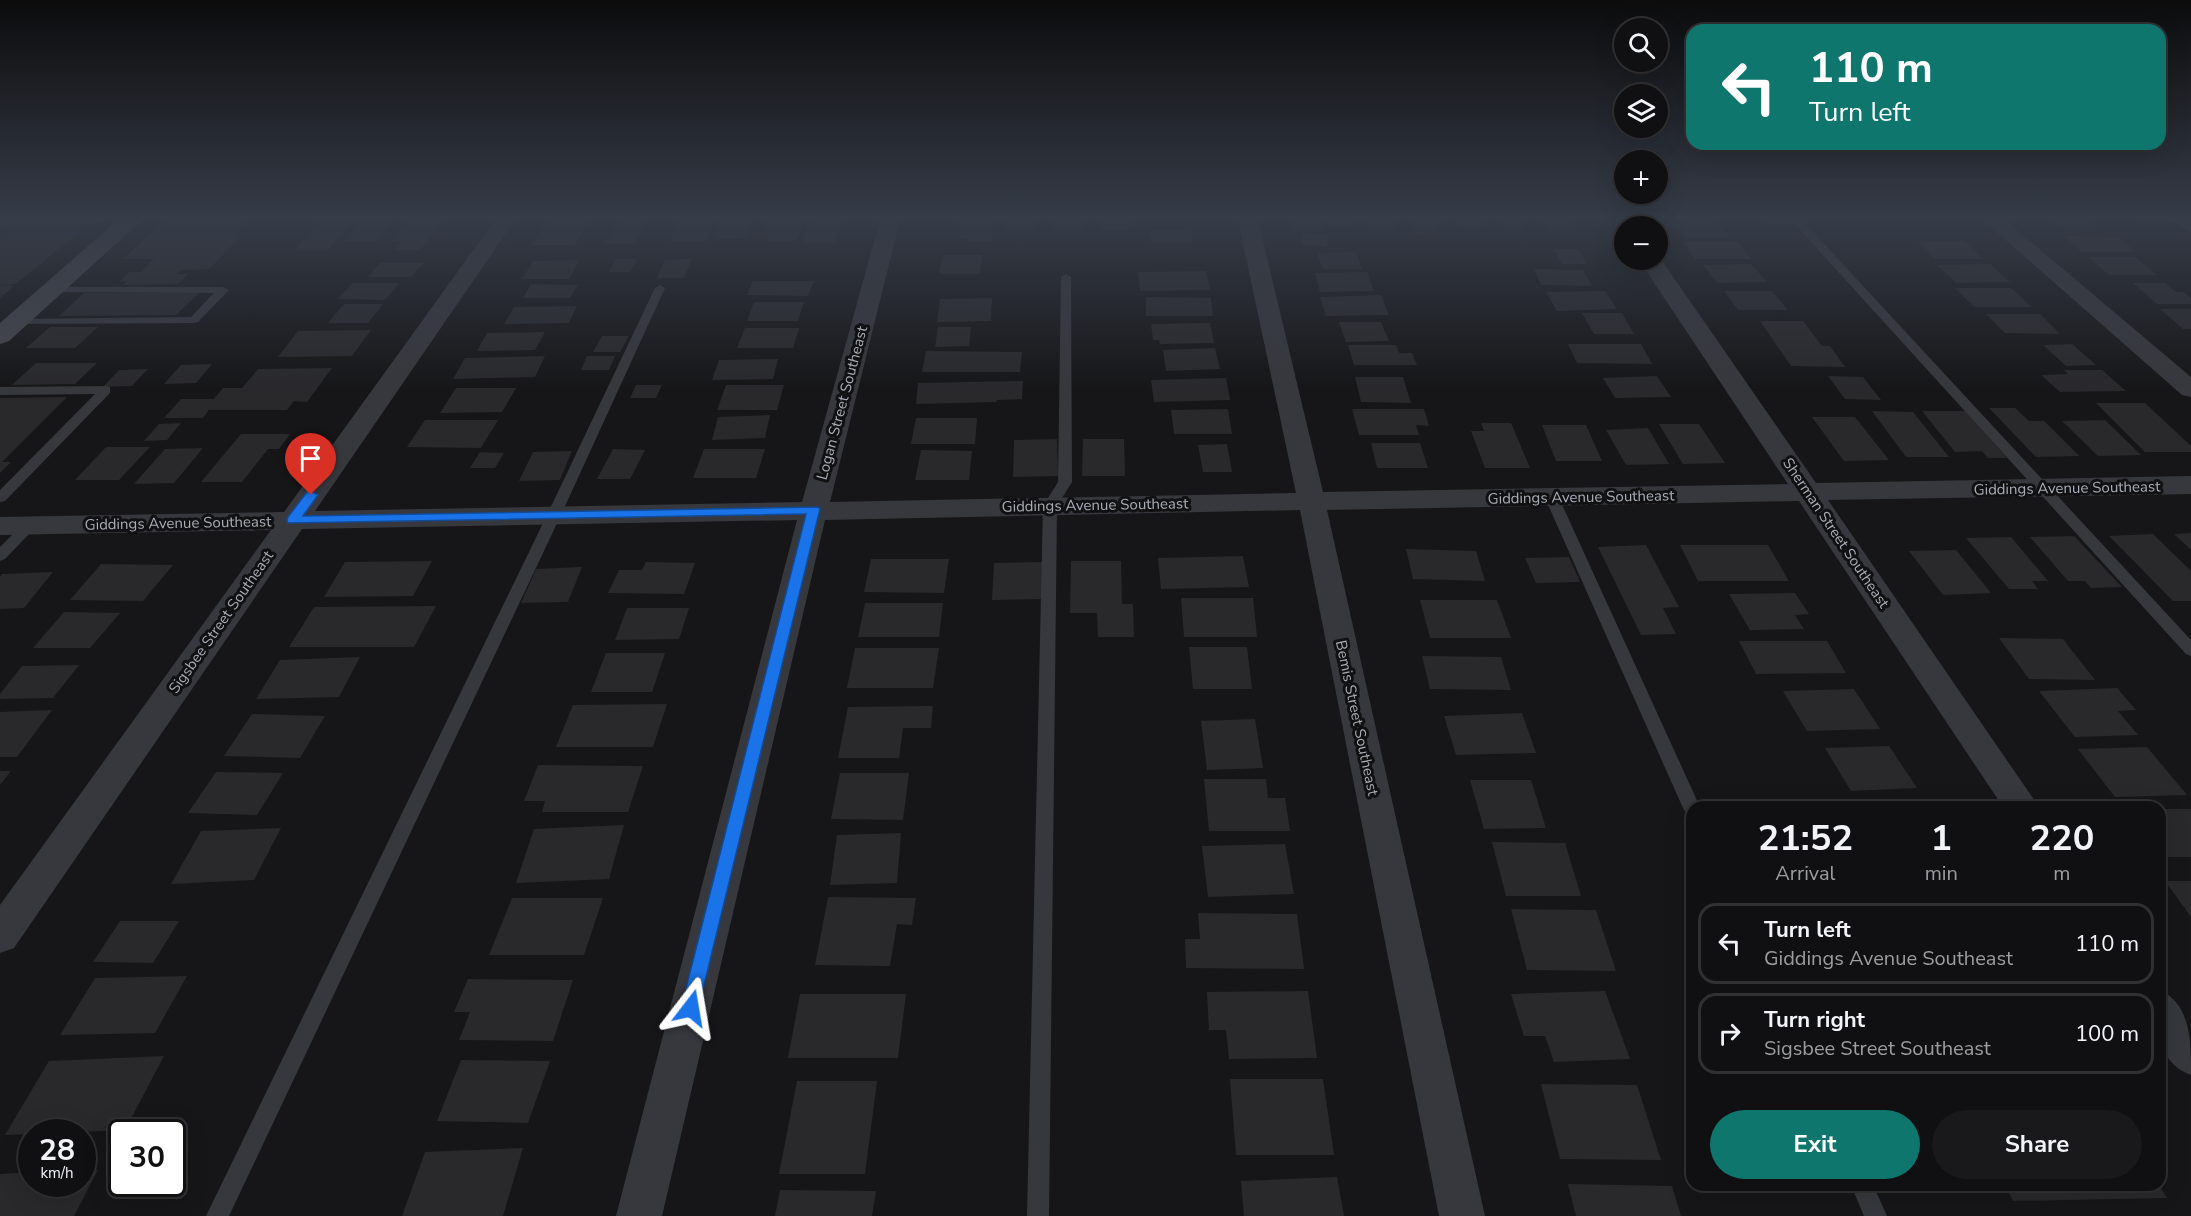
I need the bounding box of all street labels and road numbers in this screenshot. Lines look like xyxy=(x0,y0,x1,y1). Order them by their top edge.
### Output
street label: Logan Street Southeast xyxy=(812,323,872,482)
street label: Sherman Street Southeast xyxy=(1778,454,1894,613)
street label: Giddings Avenue Southeast xyxy=(1973,476,2161,500)
street label: Giddings Avenue Southeast xyxy=(1487,485,1675,509)
street label: Giddings Avenue Southeast xyxy=(1001,493,1189,517)
street label: Giddings Avenue Southeast xyxy=(84,511,272,535)
street label: Sigsbee Street Southeast xyxy=(164,546,278,697)
street label: Bemis Street Southeast xyxy=(1331,638,1383,798)

